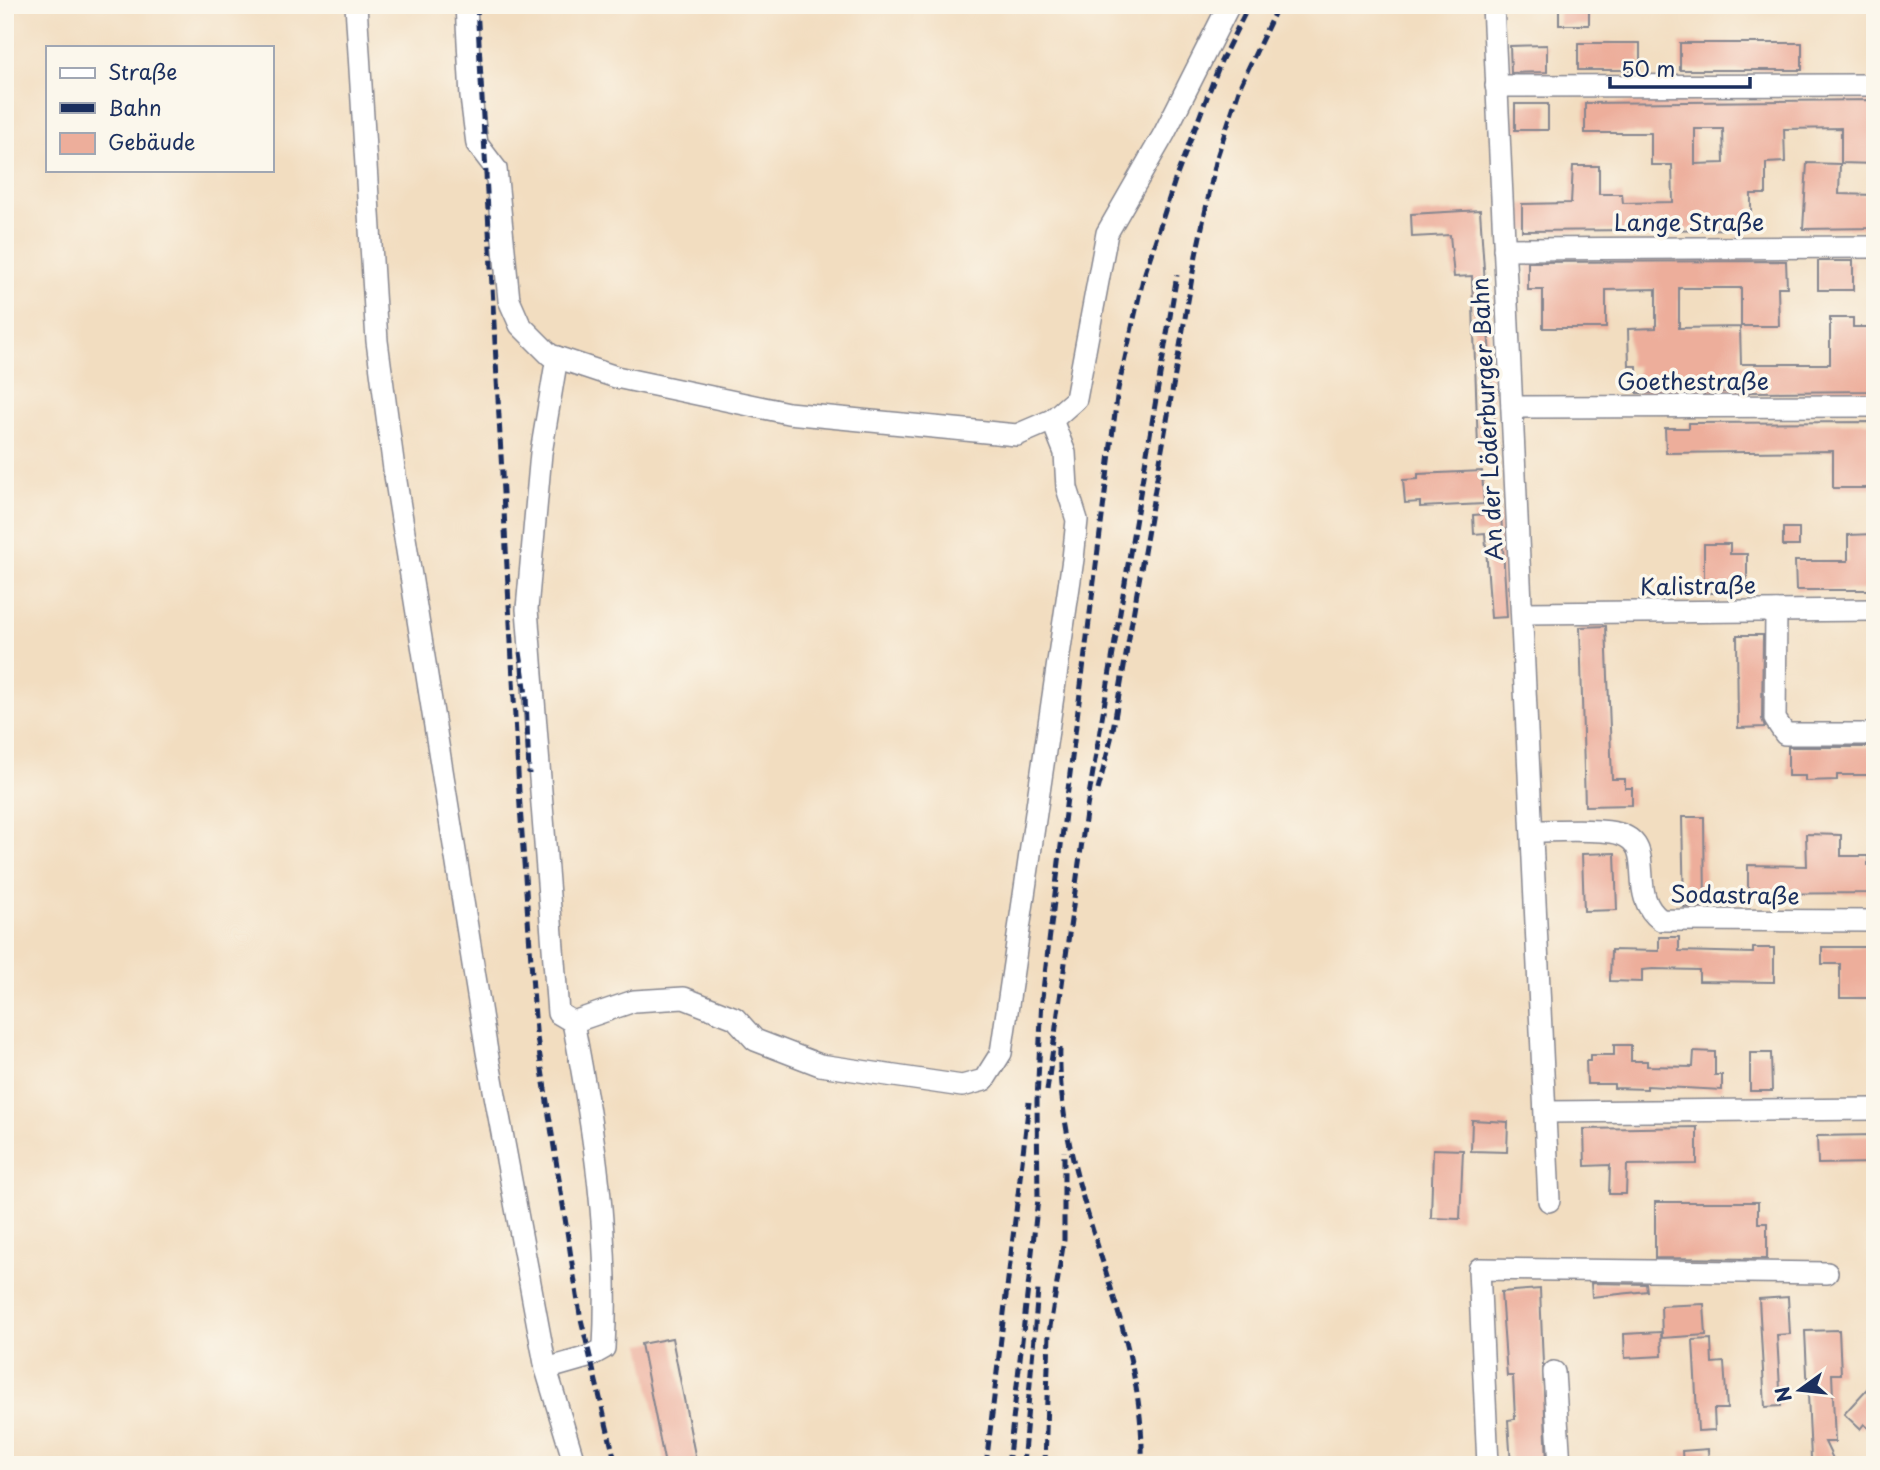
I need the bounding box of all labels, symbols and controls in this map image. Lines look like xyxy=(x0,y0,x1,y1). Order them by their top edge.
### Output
legend xyxy=(46,46,273,172)
scale bar xyxy=(1610,46,1750,90)
text: 50 m xyxy=(1621,52,1675,84)
text: Straße xyxy=(108,55,177,87)
text: Bahn xyxy=(108,91,162,123)
text: Gebäude xyxy=(108,125,195,157)
street label: Lange Straße xyxy=(1614,204,1764,239)
street label: An der Löderburger Bahn xyxy=(1461,276,1511,562)
street label: Goethestraße xyxy=(1617,363,1769,398)
street label: Kalistraße xyxy=(1640,566,1756,604)
street label: Sodastraße xyxy=(1670,875,1800,913)
north arrow xyxy=(1764,1354,1834,1424)
text: N xyxy=(1767,1384,1798,1406)

